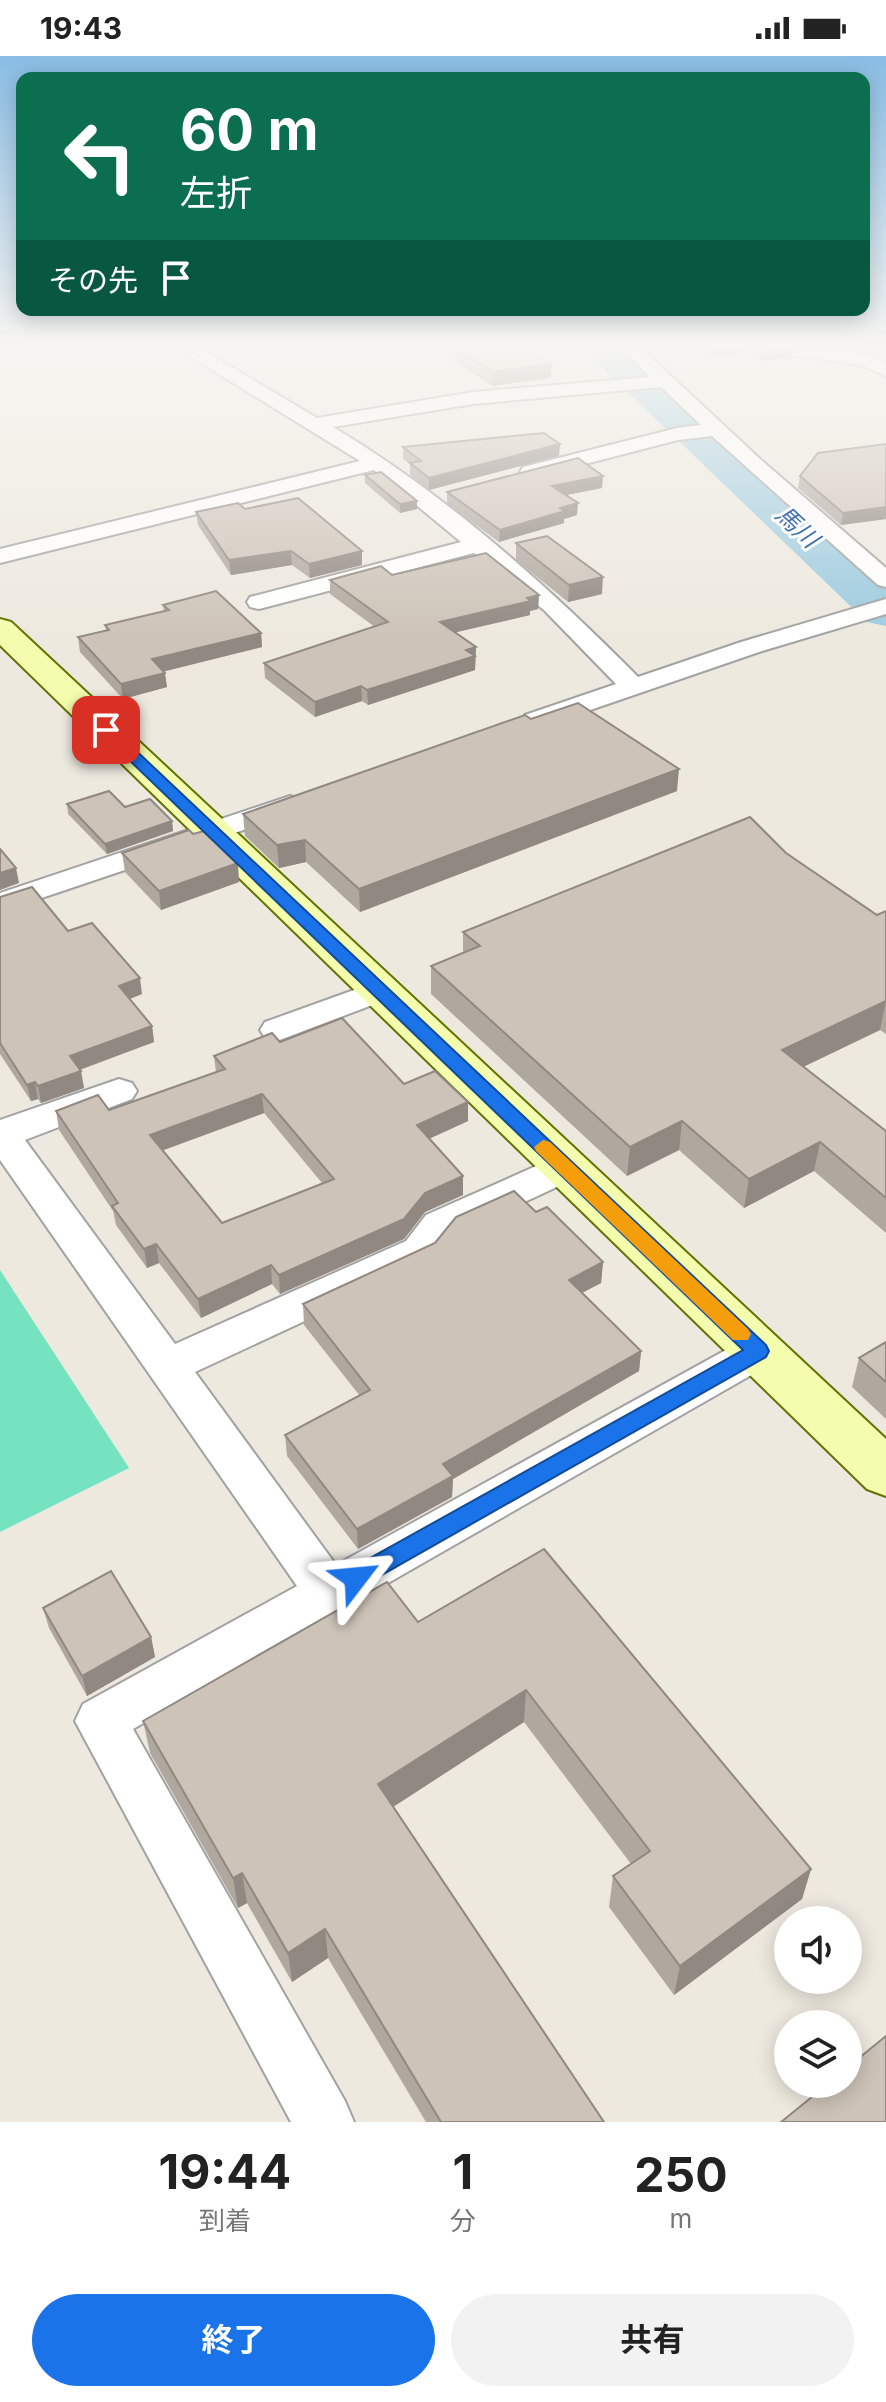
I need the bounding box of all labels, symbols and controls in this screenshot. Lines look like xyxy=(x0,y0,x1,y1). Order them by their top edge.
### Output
text: 19:43 xyxy=(40,10,122,46)
text: 60 m xyxy=(180,96,319,164)
icon: left xyxy=(48,104,152,208)
text: 左折 xyxy=(180,171,252,215)
icon: arrive xyxy=(154,256,198,300)
text: その先 xyxy=(48,262,138,298)
water label: 馬川 xyxy=(770,500,827,556)
pin xyxy=(72,696,140,764)
icon: arrive xyxy=(84,708,128,752)
position arrow xyxy=(314,1536,398,1620)
map controls xyxy=(774,1906,862,2098)
button: sound xyxy=(774,1906,862,1994)
button: layers xyxy=(774,2010,862,2098)
text: 19:44 xyxy=(158,2142,291,2201)
text: 1 xyxy=(452,2142,473,2201)
text: 250 xyxy=(634,2145,728,2204)
text: m xyxy=(670,2203,692,2234)
text: 到着 xyxy=(199,2205,251,2236)
text: 分 xyxy=(450,2205,476,2236)
button: 終了 xyxy=(32,2294,435,2386)
button: 共有 xyxy=(451,2294,854,2386)

